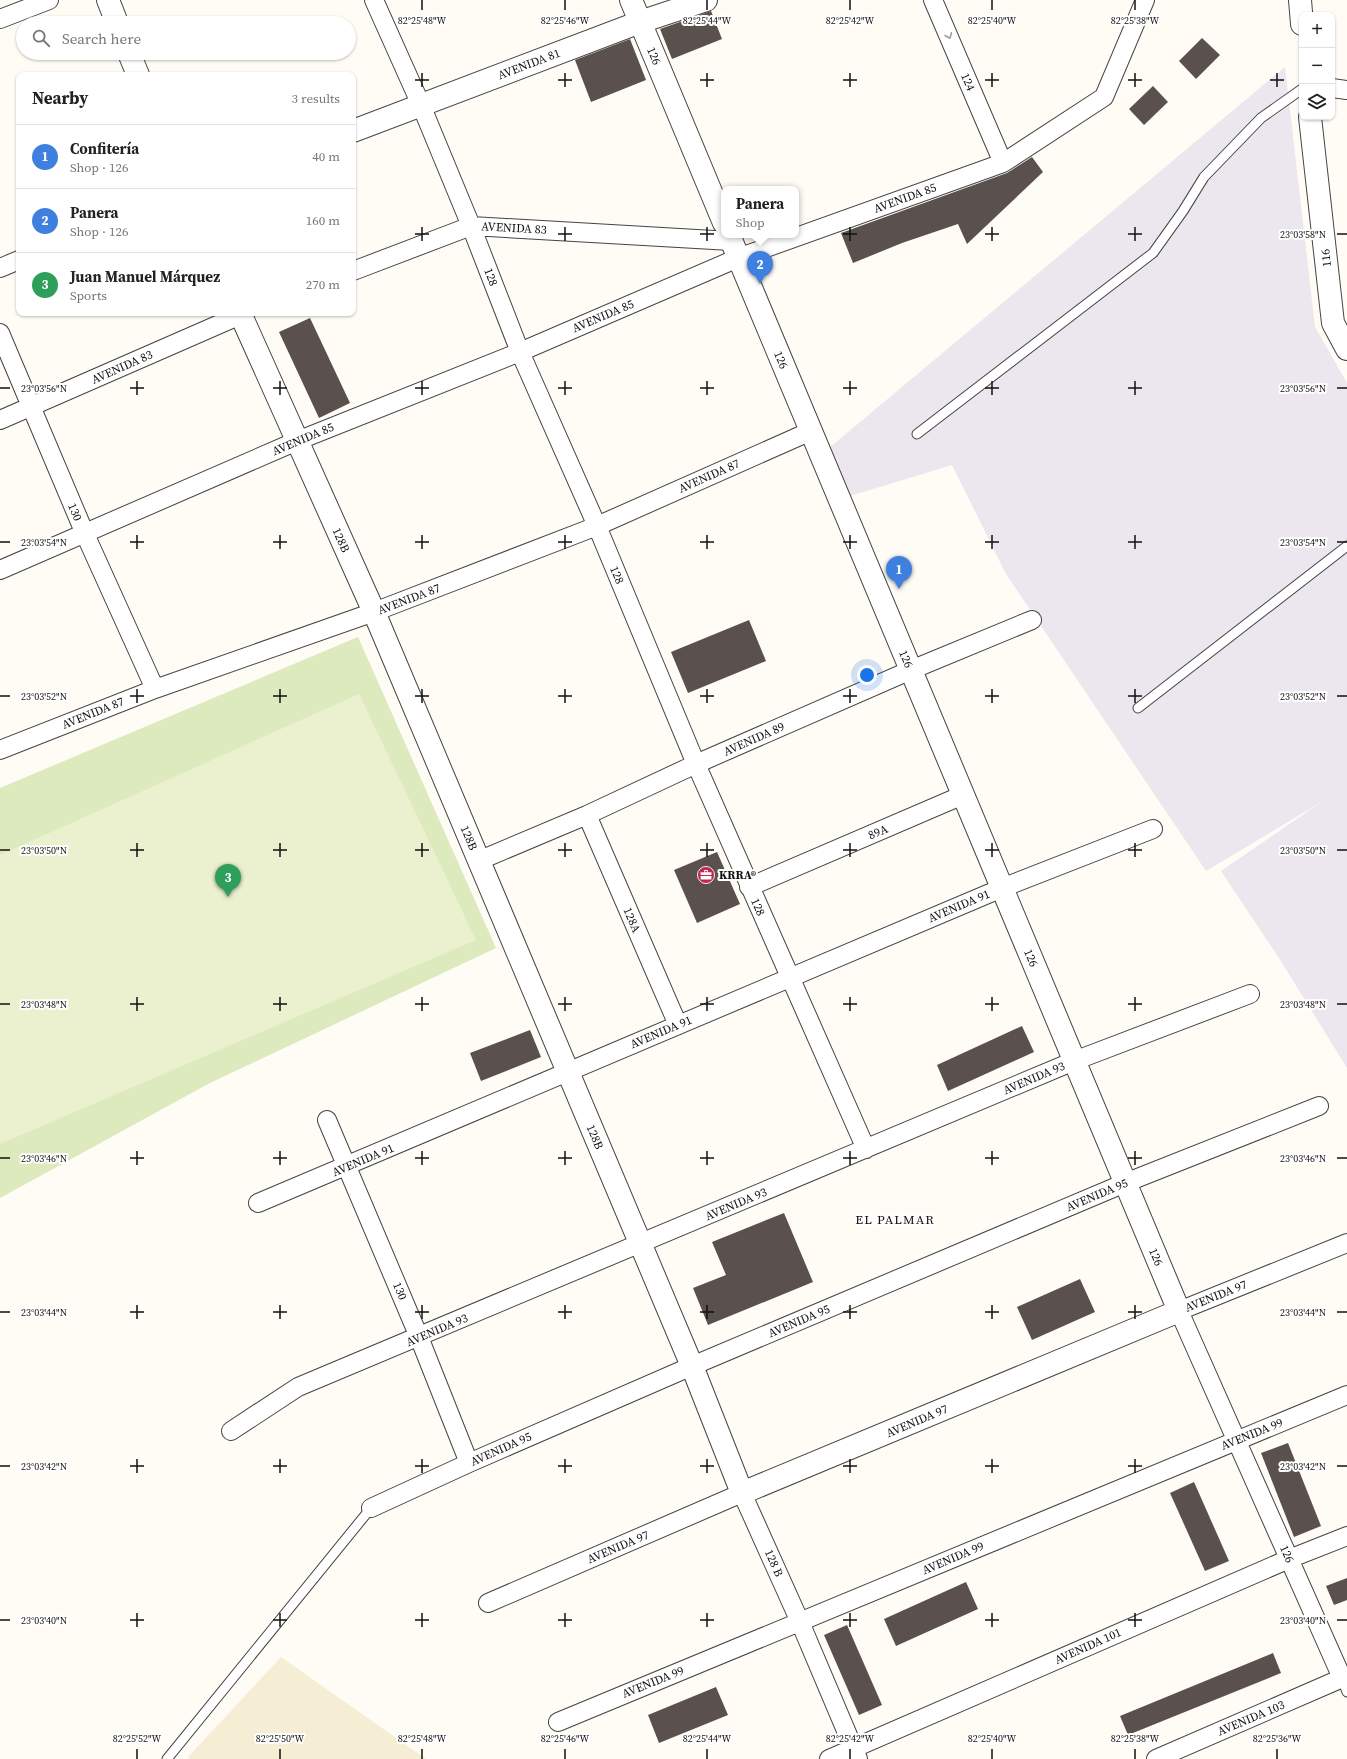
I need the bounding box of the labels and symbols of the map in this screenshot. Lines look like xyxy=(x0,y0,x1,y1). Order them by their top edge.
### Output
text: 82°25'48"W xyxy=(398,14,447,27)
text: 82°25'46"W xyxy=(541,14,590,27)
text: 82°25'44"W xyxy=(683,14,732,27)
text: 82°25'42"W xyxy=(826,14,875,27)
text: 82°25'40"W xyxy=(968,14,1017,27)
text: 82°25'38"W xyxy=(1111,14,1160,27)
one-way arrow xyxy=(944,32,952,39)
street label: AVENIDA 81 xyxy=(496,45,562,83)
street label: 126 xyxy=(643,45,665,67)
street label: 124 xyxy=(957,71,979,93)
street label: AVENIDA 85 xyxy=(871,179,939,217)
street label: AVENIDA 83 xyxy=(481,218,547,238)
text: 23°03'58"N xyxy=(1280,228,1326,241)
street label: 116 xyxy=(1317,248,1335,268)
pin: 2 xyxy=(747,251,773,284)
street label: 128 xyxy=(480,266,502,288)
street label: AVENIDA 85 xyxy=(570,296,636,336)
street label: AVENIDA 83 xyxy=(89,346,155,388)
street label: 126 xyxy=(770,349,792,371)
text: 23°03'56"N xyxy=(21,382,67,395)
text: 23°03'56"N xyxy=(1280,382,1326,395)
street label: AVENIDA 85 xyxy=(270,419,336,459)
street label: AVENIDA 87 xyxy=(676,455,742,497)
street label: 130 xyxy=(64,501,86,523)
street label: 128B xyxy=(328,525,354,555)
text: 23°03'54"N xyxy=(21,536,67,549)
text: 23°03'54"N xyxy=(1280,536,1326,549)
pin: 1 xyxy=(886,556,912,589)
street label: 128 xyxy=(606,564,628,586)
street label: AVENIDA 87 xyxy=(376,580,442,618)
street label: 126 xyxy=(895,648,917,670)
your location xyxy=(857,665,877,685)
text: 23°03'52"N xyxy=(21,690,67,703)
text: 23°03'52"N xyxy=(1280,690,1326,703)
street label: AVENIDA 87 xyxy=(60,693,126,733)
street label: AVENIDA 89 xyxy=(721,718,787,760)
street label: 89A xyxy=(866,821,890,843)
street label: 128B xyxy=(457,823,482,853)
text: 23°03'50"N xyxy=(21,844,67,857)
text: 23°03'50"N xyxy=(1280,844,1326,857)
pin: 3 xyxy=(215,864,241,897)
office icon: KRRA® xyxy=(696,865,716,885)
place label: KRRA® xyxy=(719,867,757,883)
street label: AVENIDA 91 xyxy=(926,886,992,926)
street label: 128 xyxy=(747,896,769,918)
street label: 128A xyxy=(620,905,644,935)
street label: 126 xyxy=(1020,947,1042,969)
text: 23°03'48"N xyxy=(21,998,67,1011)
text: 23°03'48"N xyxy=(1280,998,1326,1011)
street label: AVENIDA 91 xyxy=(628,1012,694,1052)
street label: AVENIDA 93 xyxy=(1001,1058,1067,1098)
street label: 128B xyxy=(583,1122,608,1152)
street label: AVENIDA 91 xyxy=(330,1140,396,1180)
text: 23°03'46"N xyxy=(21,1152,67,1165)
text: 23°03'46"N xyxy=(1280,1152,1326,1165)
street label: AVENIDA 95 xyxy=(1064,1175,1130,1215)
street label: AVENIDA 93 xyxy=(703,1184,769,1224)
district label: EL PALMAR xyxy=(855,1211,935,1228)
street label: 126 xyxy=(1145,1246,1167,1268)
street label: AVENIDA 97 xyxy=(1183,1276,1249,1316)
street label: 130 xyxy=(389,1280,411,1302)
street label: AVENIDA 95 xyxy=(766,1301,832,1341)
text: 23°03'44"N xyxy=(21,1306,67,1319)
text: 23°03'44"N xyxy=(1280,1306,1326,1319)
street label: AVENIDA 93 xyxy=(404,1310,470,1350)
street label: AVENIDA 97 xyxy=(884,1401,950,1441)
street label: AVENIDA 99 xyxy=(1219,1414,1285,1454)
street label: AVENIDA 95 xyxy=(468,1428,534,1470)
text: 23°03'42"N xyxy=(21,1460,67,1473)
text: 23°03'42"N xyxy=(1280,1460,1326,1473)
street label: AVENIDA 97 xyxy=(585,1527,651,1567)
street label: AVENIDA 99 xyxy=(920,1538,986,1578)
street label: 126 xyxy=(1276,1543,1298,1565)
street label: 128 B xyxy=(761,1547,787,1580)
text: 23°03'40"N xyxy=(21,1614,67,1627)
text: 23°03'40"N xyxy=(1280,1614,1326,1627)
street label: AVENIDA 101 xyxy=(1052,1624,1124,1668)
street label: AVENIDA 99 xyxy=(620,1662,686,1702)
street label: AVENIDA 103 xyxy=(1215,1697,1287,1739)
text: 82°25'52"W xyxy=(113,1732,162,1745)
text: 82°25'50"W xyxy=(256,1732,305,1745)
text: 82°25'48"W xyxy=(398,1732,447,1745)
text: 82°25'46"W xyxy=(541,1732,590,1745)
text: 82°25'44"W xyxy=(683,1732,732,1745)
text: 82°25'42"W xyxy=(826,1732,875,1745)
text: 82°25'40"W xyxy=(968,1732,1017,1745)
text: 82°25'38"W xyxy=(1111,1732,1160,1745)
text: 82°25'36"W xyxy=(1253,1732,1302,1745)

